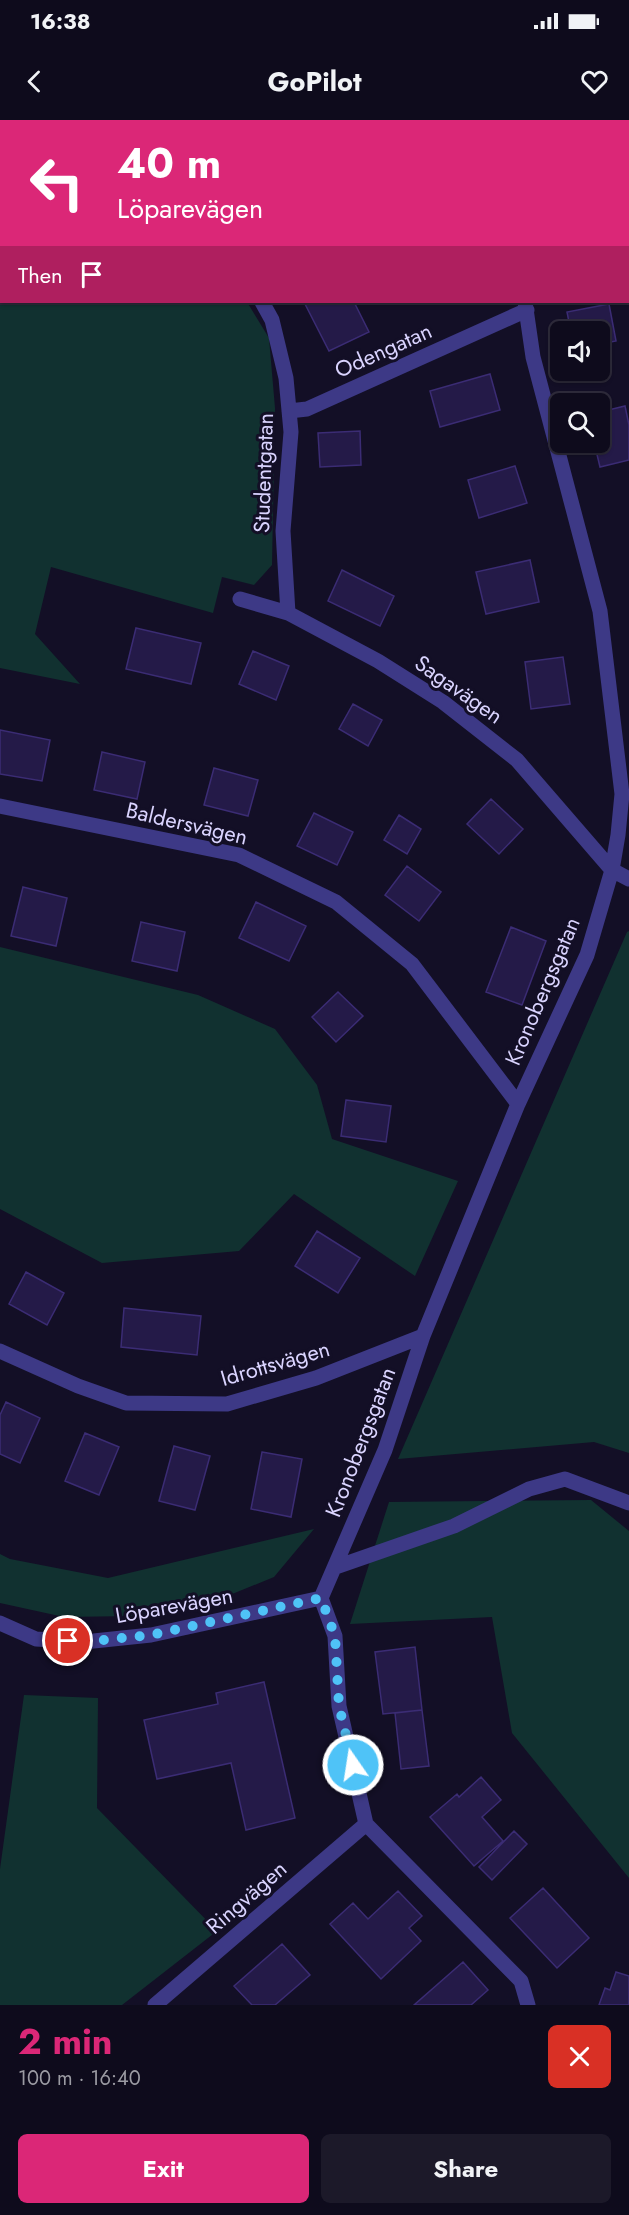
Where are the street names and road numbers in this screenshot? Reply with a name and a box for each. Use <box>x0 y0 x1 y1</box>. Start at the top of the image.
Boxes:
street label: Odengatan <box>329 314 437 386</box>
street label: Studentgatan <box>245 412 281 534</box>
street label: Sagavägen <box>408 647 510 731</box>
street label: Baldersvägen <box>123 793 251 853</box>
street label: Kronobergsgatan <box>496 912 588 1070</box>
street label: Idrottsvägen <box>217 1332 333 1394</box>
street label: Kronobergsgatan <box>317 1362 403 1522</box>
street label: Löparevägen <box>113 1579 235 1631</box>
street label: Ringvägen <box>199 1853 293 1941</box>

